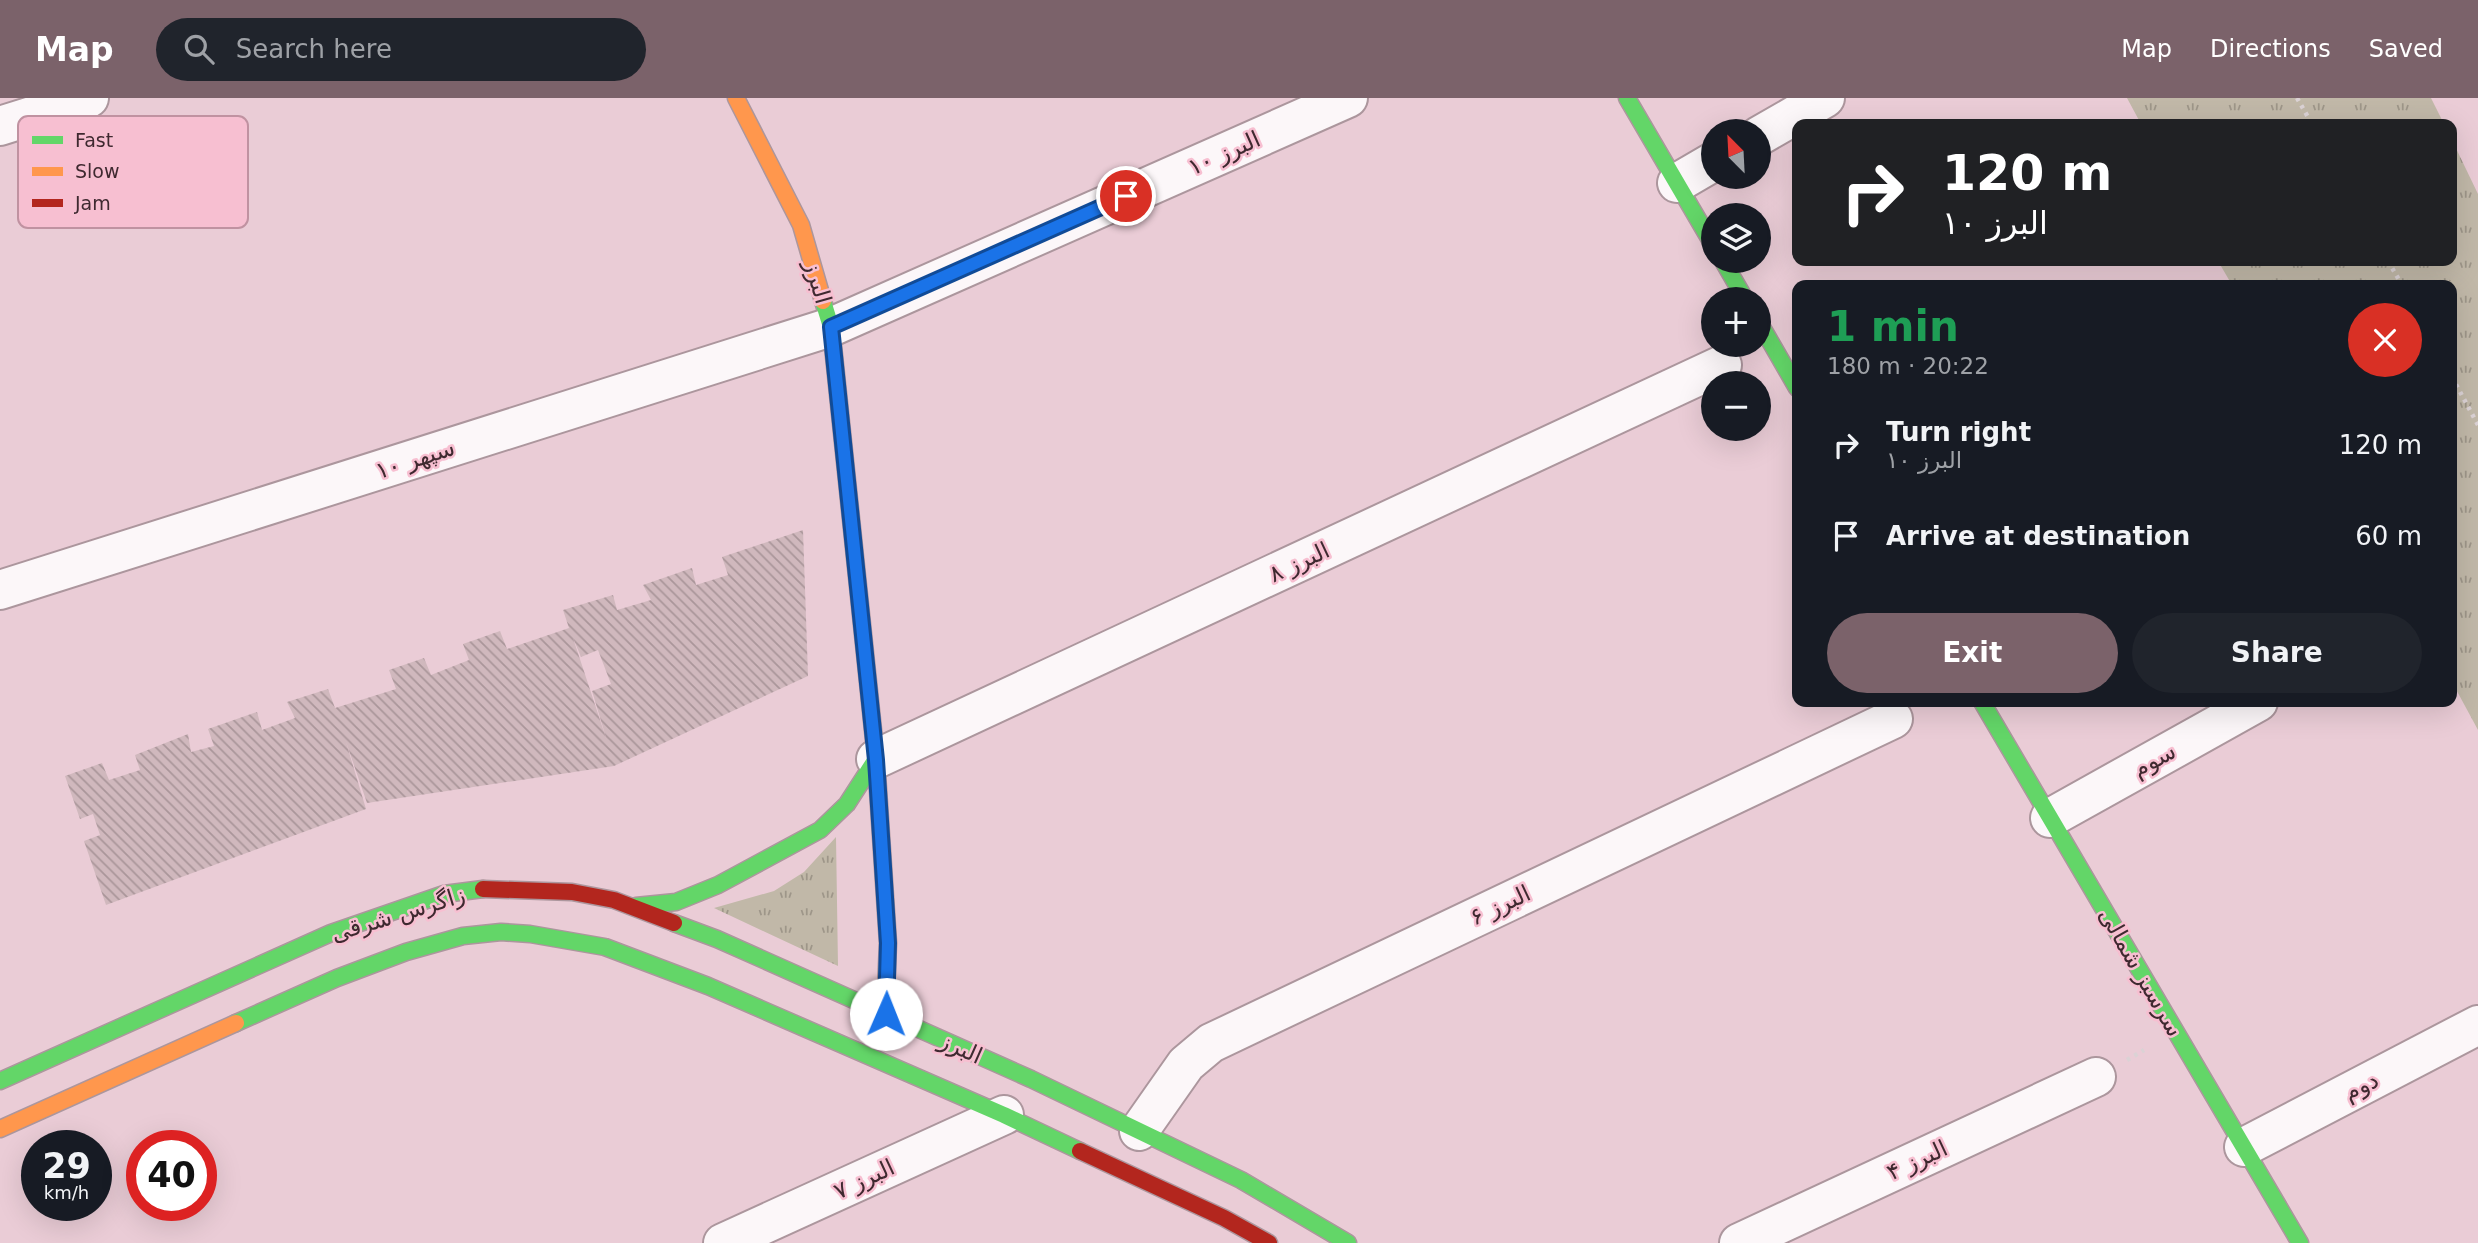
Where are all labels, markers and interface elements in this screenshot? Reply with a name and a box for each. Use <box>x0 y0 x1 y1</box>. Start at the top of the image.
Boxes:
search box <box>156 18 646 81</box>
text: Map <box>35 30 114 69</box>
icon: search <box>180 30 218 68</box>
text: Search here <box>236 34 392 64</box>
text: Map <box>2121 35 2172 63</box>
text: Directions <box>2210 35 2331 63</box>
text: Saved <box>2369 35 2443 63</box>
legend <box>18 116 248 228</box>
north arrow <box>1701 119 1771 189</box>
map controls <box>1701 119 1771 441</box>
street label: البرز ۱۰ <box>1184 126 1264 181</box>
text: Fast <box>75 129 113 151</box>
text: 120 m <box>1942 145 2112 202</box>
icon: right <box>1827 147 1918 238</box>
text: Slow <box>75 160 120 182</box>
pin <box>1096 166 1156 226</box>
icon: arrive <box>1107 177 1145 215</box>
text: Jam <box>74 192 111 214</box>
button: layers <box>1701 203 1771 273</box>
text: البرز ۱۰ <box>1942 204 2048 242</box>
street label: البرز <box>798 256 837 307</box>
button: + <box>1701 287 1771 357</box>
text: 1 min <box>1827 302 1959 351</box>
button: close <box>2348 303 2422 377</box>
text: 180 m · 20:22 <box>1827 353 1989 379</box>
button: − <box>1701 371 1771 441</box>
text: Turn right <box>1886 417 2031 447</box>
icon: right <box>1827 426 1865 464</box>
text: 120 m <box>2339 430 2422 460</box>
street label: سپهر ۱۰ <box>372 434 458 485</box>
text: البرز ۱۰ <box>1886 447 1962 473</box>
icon: arrive <box>1827 517 1865 555</box>
text: Arrive at destination <box>1886 521 2190 551</box>
text: 60 m <box>2355 521 2422 551</box>
street label: البرز ۸ <box>1265 537 1334 588</box>
button: Exit <box>1827 613 2118 693</box>
button: Share <box>2132 613 2422 693</box>
street label: سوم <box>2128 738 2181 783</box>
street label: البرز ۶ <box>1466 880 1535 931</box>
street label: زاگرس شرقی <box>328 881 468 948</box>
street label: سرسبز شمالی <box>2093 903 2188 1041</box>
position arrow <box>849 977 923 1051</box>
street label: البرز <box>934 1027 986 1070</box>
street label: دوم <box>2339 1066 2383 1107</box>
speed limit sign: 40 <box>126 1130 217 1221</box>
street label: البرز ۴ <box>1883 1135 1952 1186</box>
text: 29 <box>42 1146 91 1186</box>
street label: البرز ۷ <box>830 1154 899 1205</box>
text: km/h <box>44 1182 89 1203</box>

